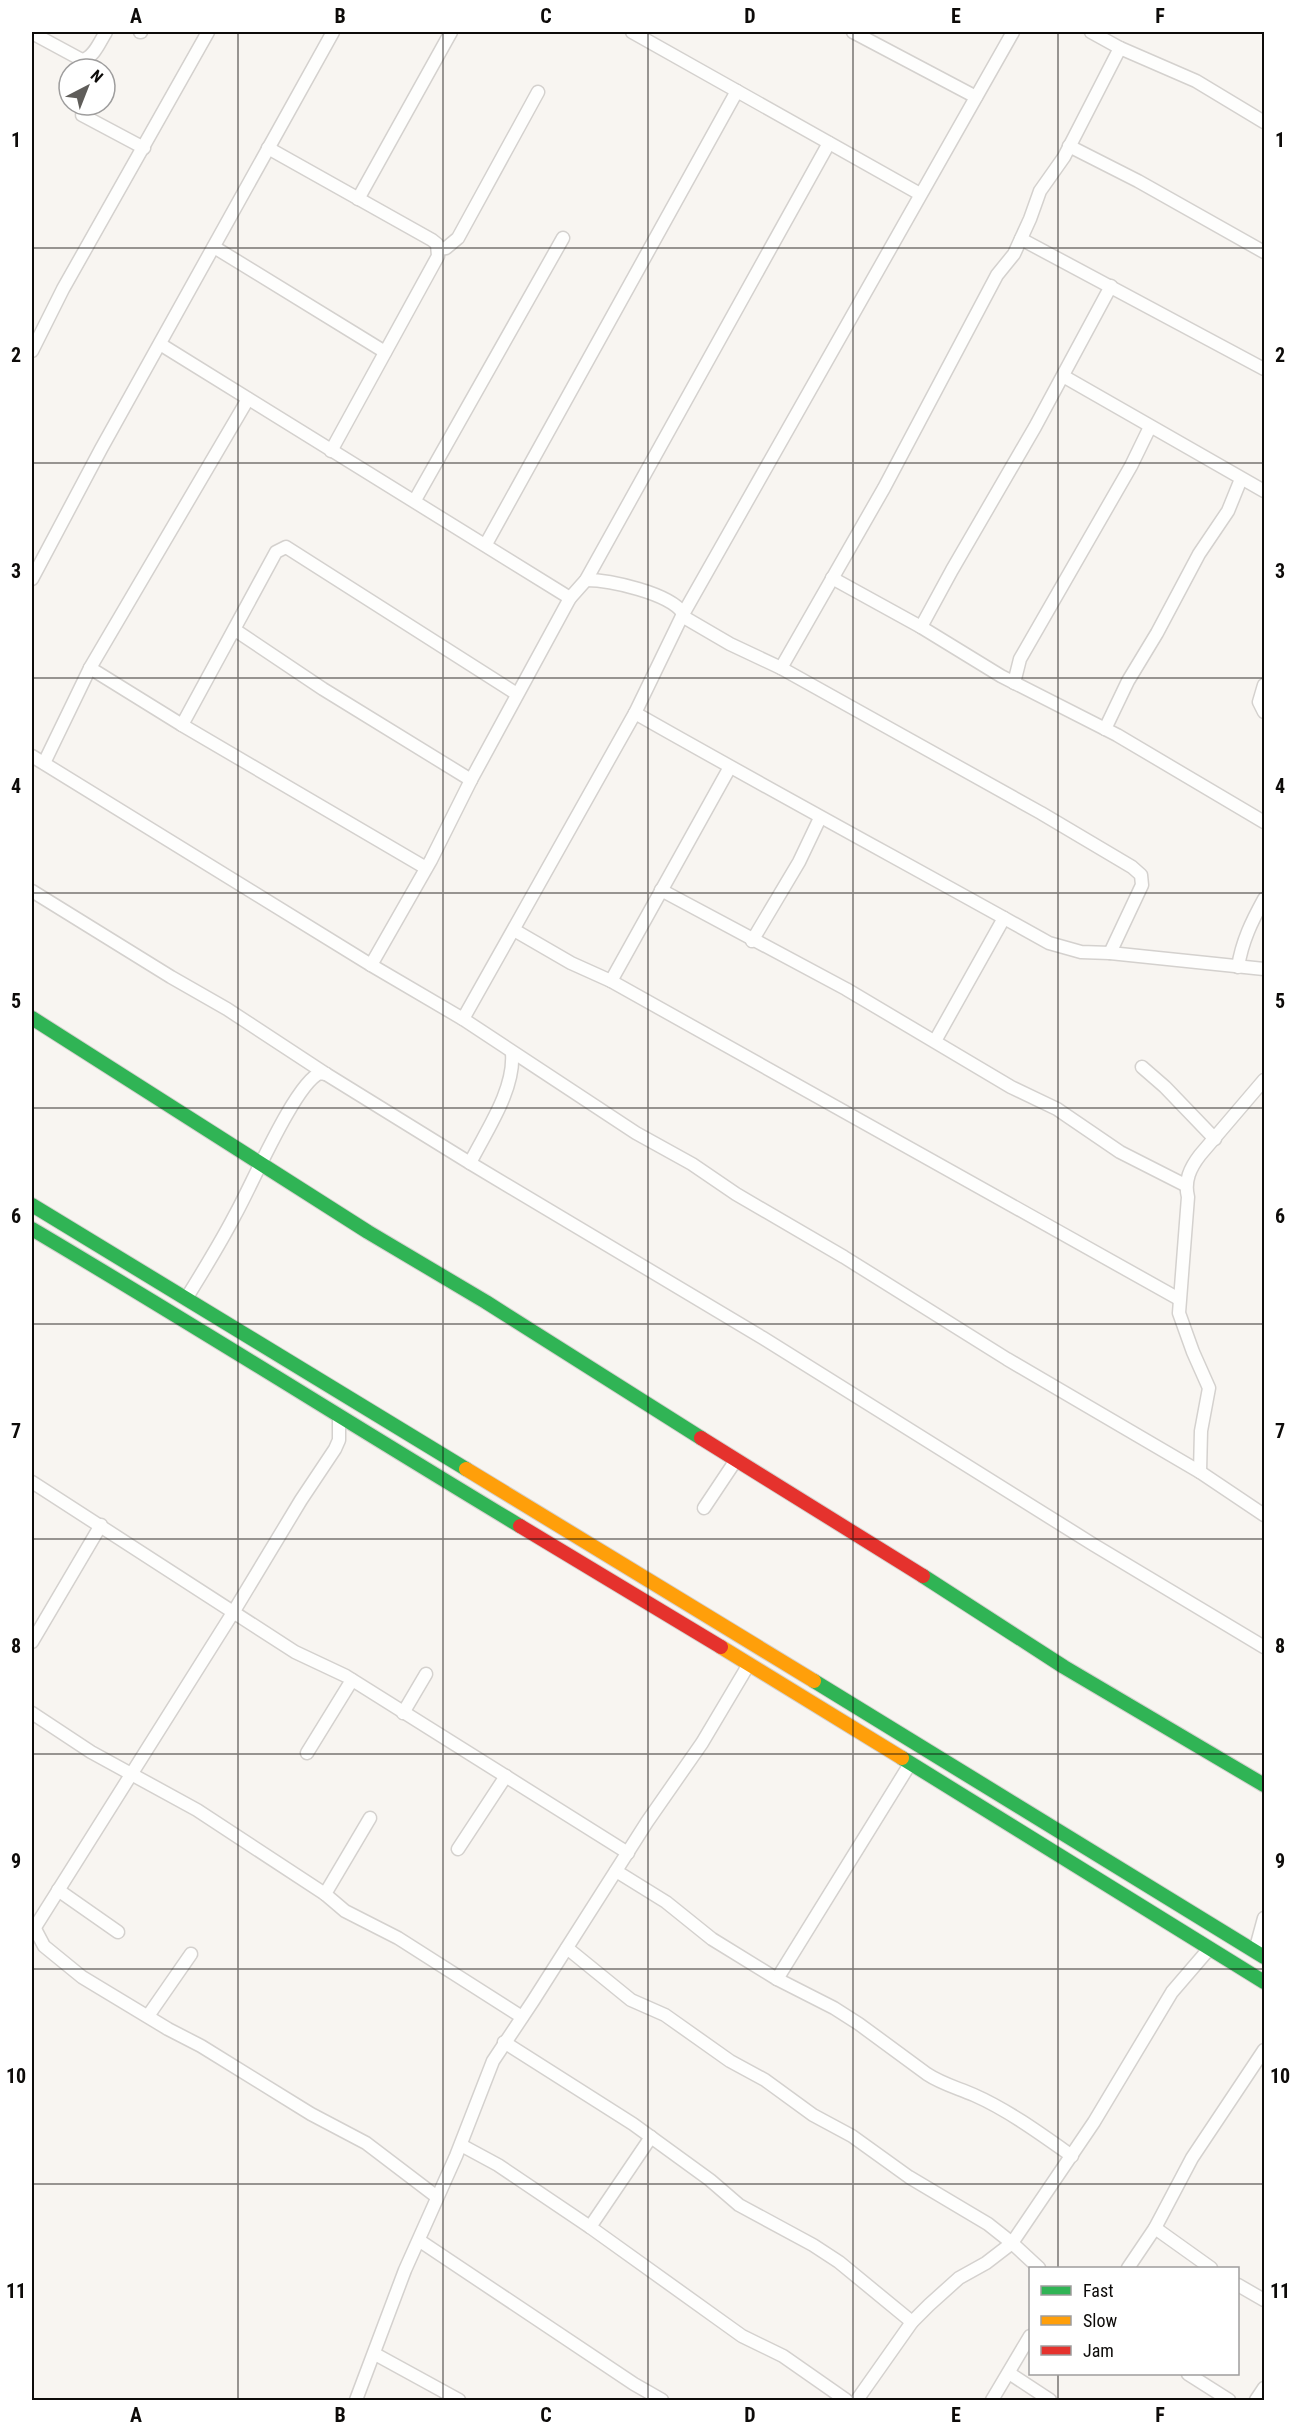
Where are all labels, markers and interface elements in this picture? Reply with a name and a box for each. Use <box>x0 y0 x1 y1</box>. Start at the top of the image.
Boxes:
text: A <box>130 4 142 28</box>
text: B <box>334 4 346 28</box>
text: C <box>540 4 552 28</box>
text: D <box>744 4 756 28</box>
text: E <box>951 4 961 28</box>
text: F <box>1155 4 1165 28</box>
north arrow <box>57 57 117 117</box>
text: N <box>87 66 107 87</box>
text: 1 <box>11 128 21 152</box>
text: 1 <box>1275 128 1285 152</box>
text: 2 <box>11 343 21 367</box>
text: 2 <box>1275 343 1285 367</box>
text: 3 <box>11 559 21 583</box>
text: 3 <box>1275 559 1285 583</box>
text: 4 <box>11 774 21 798</box>
text: 4 <box>1275 774 1285 798</box>
text: 5 <box>11 989 21 1013</box>
text: 5 <box>1275 989 1285 1013</box>
text: 6 <box>11 1204 21 1228</box>
text: 6 <box>1275 1204 1285 1228</box>
text: 7 <box>11 1419 21 1443</box>
text: 7 <box>1275 1419 1285 1443</box>
text: 8 <box>11 1634 21 1658</box>
text: 8 <box>1275 1634 1285 1658</box>
text: 9 <box>11 1849 21 1873</box>
text: 9 <box>1275 1849 1285 1873</box>
text: 10 <box>6 2064 26 2088</box>
text: 10 <box>1270 2064 1290 2088</box>
legend <box>1029 2267 1239 2375</box>
text: 11 <box>6 2279 26 2303</box>
text: 11 <box>1270 2279 1290 2303</box>
text: Fast <box>1083 2280 1114 2301</box>
text: Slow <box>1083 2310 1118 2331</box>
text: Jam <box>1083 2340 1114 2361</box>
text: A <box>130 2403 142 2427</box>
text: B <box>334 2403 346 2427</box>
text: C <box>540 2403 552 2427</box>
text: D <box>744 2403 756 2427</box>
text: E <box>951 2403 961 2427</box>
text: F <box>1155 2403 1165 2427</box>

